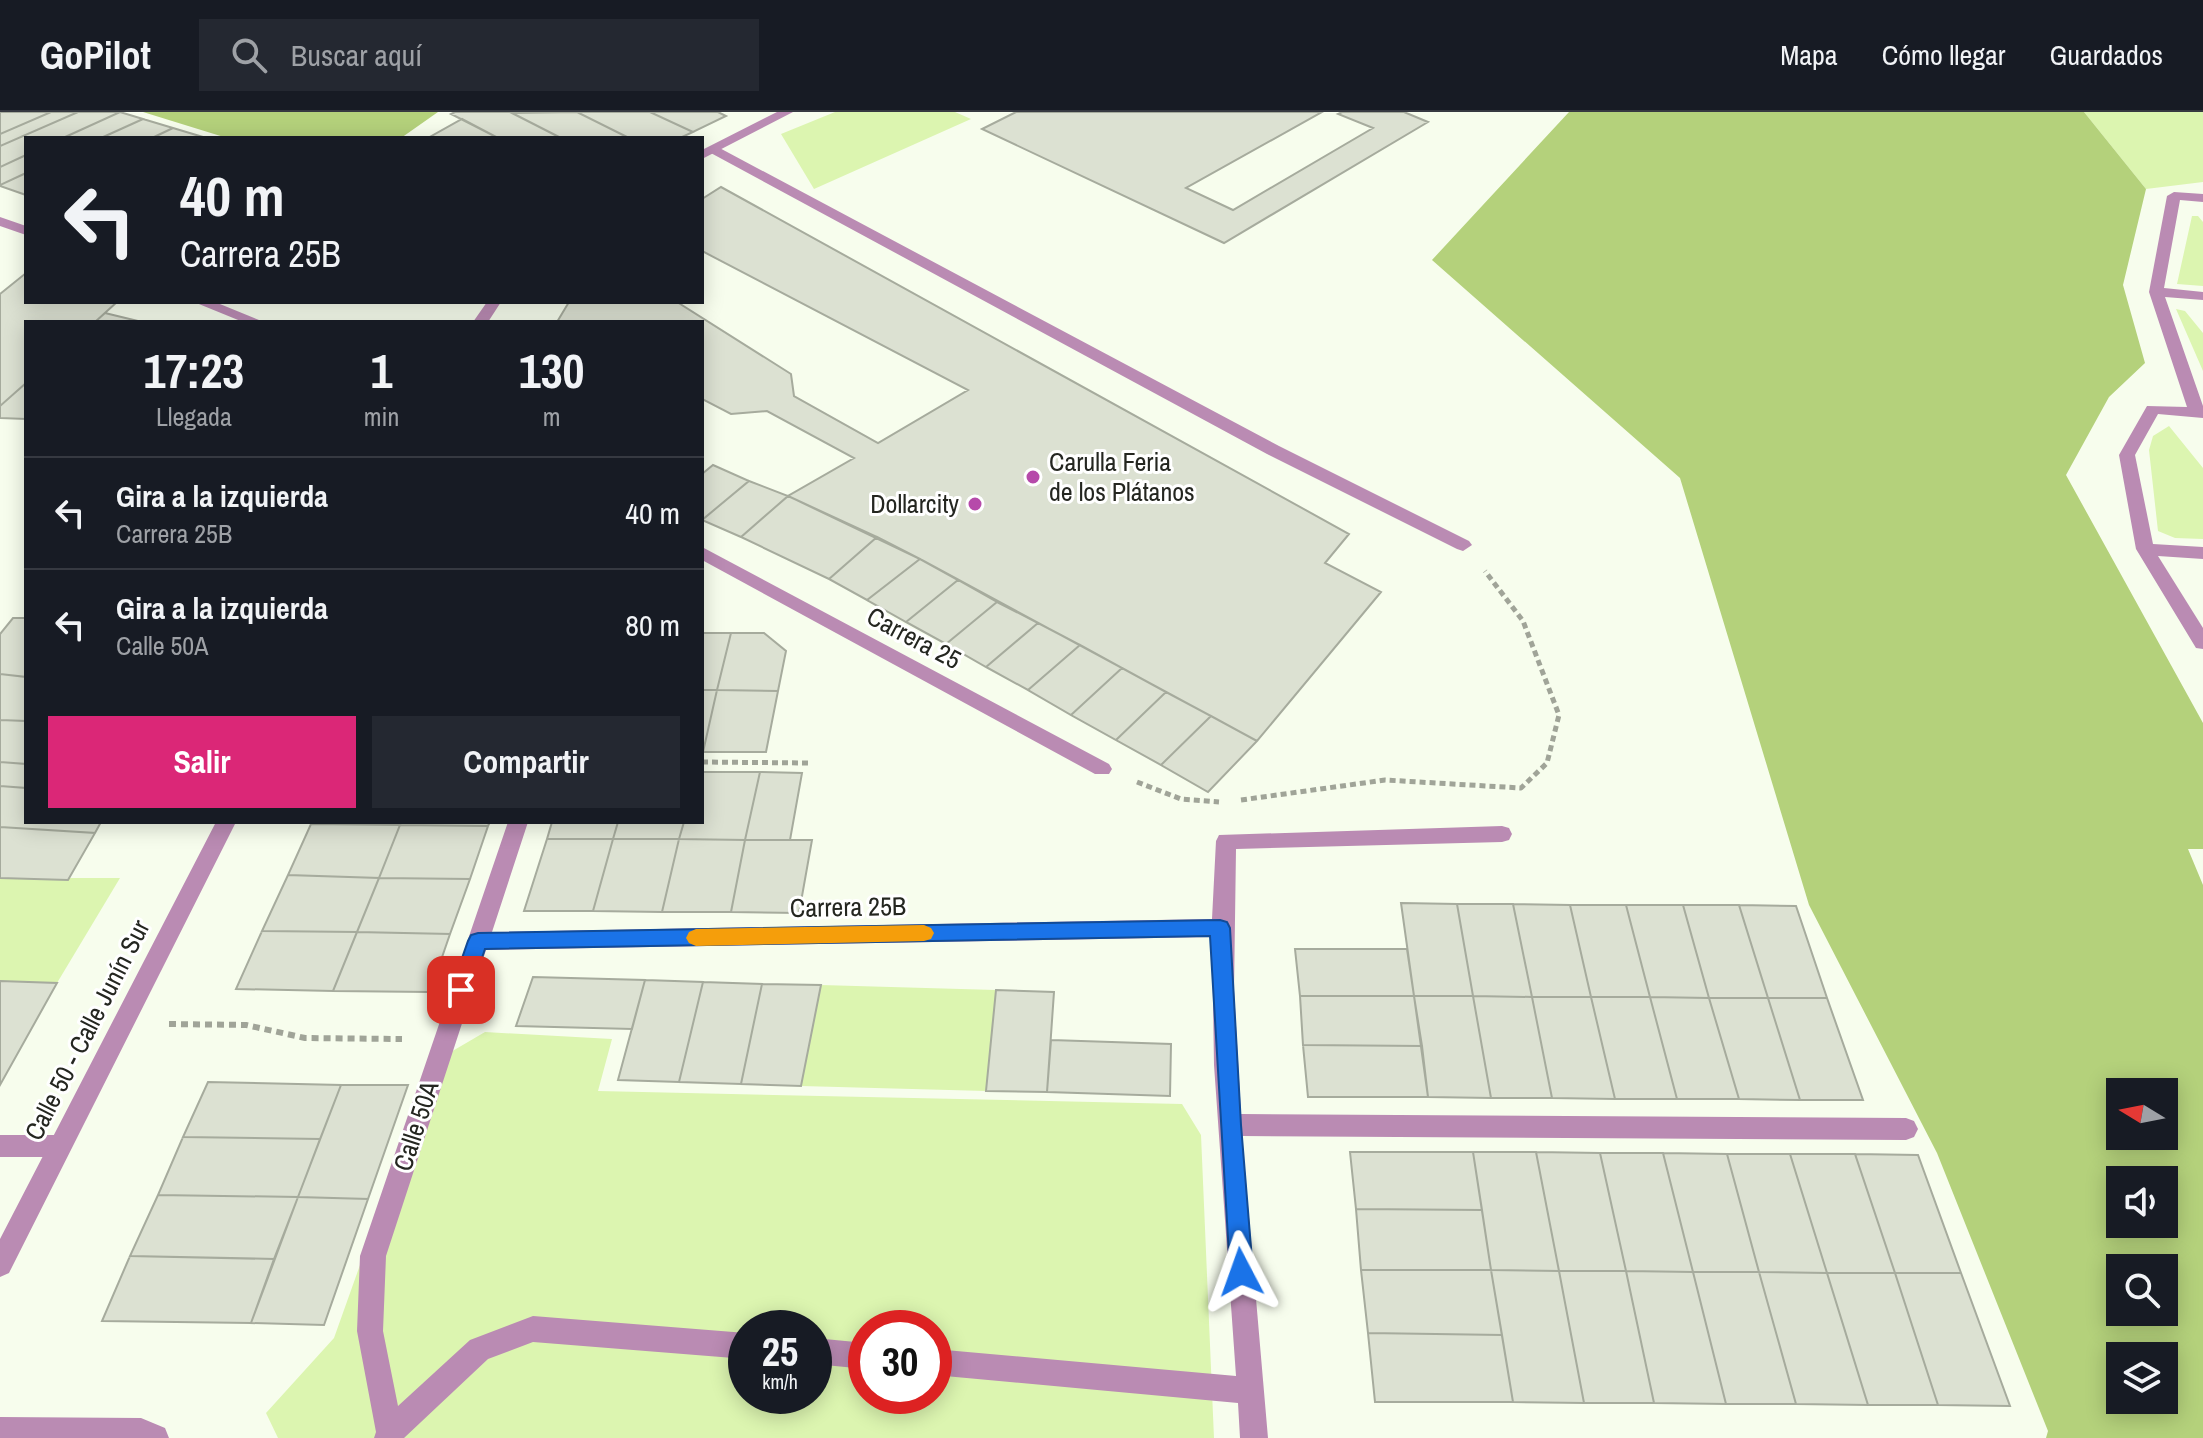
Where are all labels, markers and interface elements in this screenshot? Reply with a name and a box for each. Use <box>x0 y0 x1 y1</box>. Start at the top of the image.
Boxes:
search box <box>199 19 759 91</box>
text: GoPilot <box>40 30 151 81</box>
icon: search <box>227 33 271 77</box>
text: Buscar aquí <box>291 35 422 75</box>
text: Mapa <box>1780 36 1838 74</box>
text: Cómo llegar <box>1882 36 2005 74</box>
text: Guardados <box>2049 36 2163 74</box>
text: 40 m <box>180 158 285 233</box>
icon: left <box>48 168 152 272</box>
text: Carrera 25B <box>180 230 341 278</box>
text: 17:23 <box>144 338 244 403</box>
text: 1 <box>371 338 392 403</box>
text: 130 <box>519 338 584 403</box>
text: Llegada <box>156 399 232 434</box>
text: min <box>364 399 399 434</box>
text: m <box>543 399 561 434</box>
place label: Carulla Feria de los Plátanos <box>1049 444 1195 509</box>
marker: Carulla Feria de los Plátanos <box>1024 468 1042 486</box>
text: Gira a la izquierda <box>116 476 328 516</box>
place label: Dollarcity <box>870 486 959 521</box>
icon: left <box>48 491 92 535</box>
text: 40 m <box>625 493 680 533</box>
marker: Dollarcity <box>966 495 984 513</box>
text: Carrera 25B <box>116 516 232 551</box>
text: Gira a la izquierda <box>116 588 328 628</box>
street label: Carrera 25 <box>861 598 967 677</box>
icon: left <box>48 603 92 647</box>
text: 80 m <box>625 605 680 645</box>
text: Calle 50A <box>116 628 208 663</box>
button: Salir <box>48 716 356 808</box>
button: Compartir <box>372 716 680 808</box>
street label: Carrera 25B <box>790 888 906 925</box>
street label: Calle 50 - Calle Junín Sur <box>16 914 157 1146</box>
pin <box>427 956 495 1024</box>
icon: arrive <box>439 968 483 1012</box>
street label: Calle 50A <box>385 1076 447 1175</box>
north arrow <box>2106 1078 2178 1150</box>
map controls <box>2106 1078 2178 1414</box>
button: sound <box>2106 1166 2178 1238</box>
position arrow <box>1199 1230 1283 1314</box>
button: search <box>2106 1254 2178 1326</box>
speed limit sign: 30 <box>848 1310 952 1414</box>
text: 25 <box>762 1325 798 1378</box>
button: layers <box>2106 1342 2178 1414</box>
text: km/h <box>762 1368 798 1395</box>

